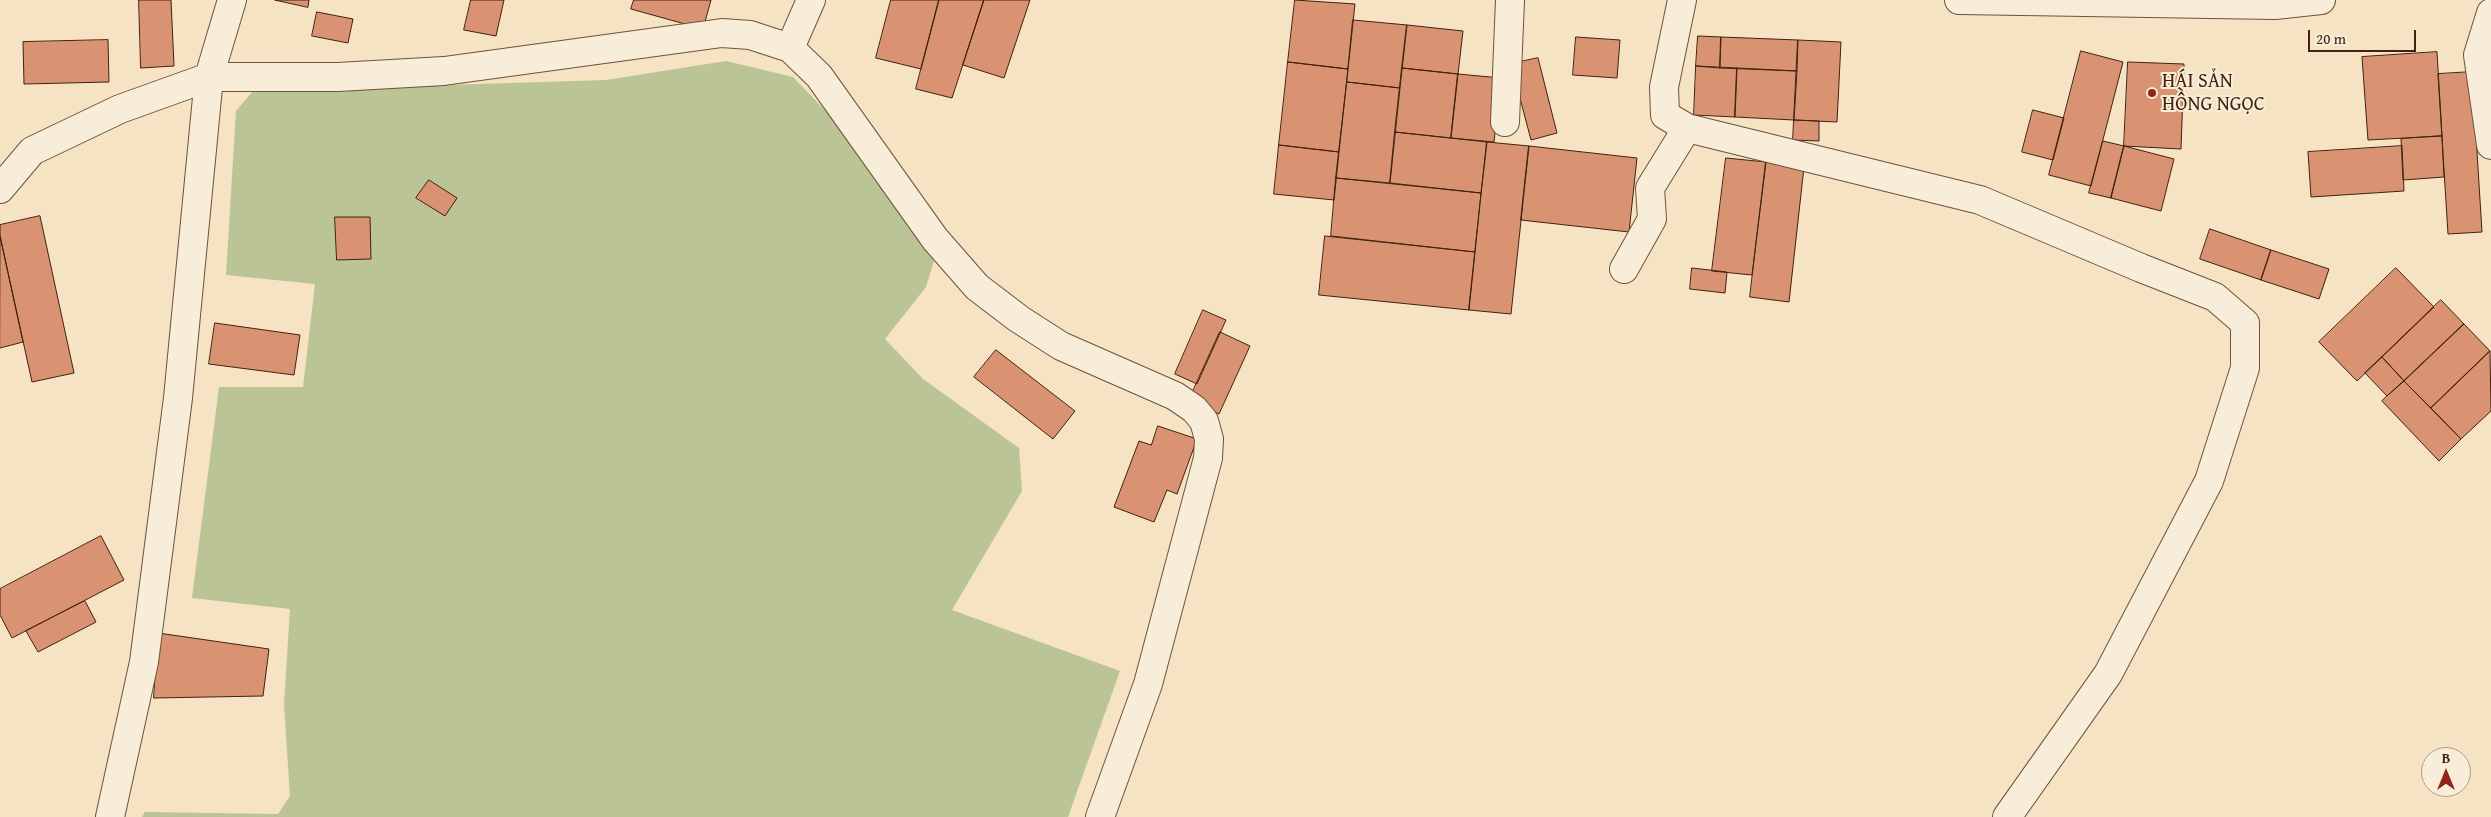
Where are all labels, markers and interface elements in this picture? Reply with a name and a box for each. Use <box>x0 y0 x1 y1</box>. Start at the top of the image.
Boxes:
scale bar <box>2311 20 2418 52</box>
text: 20 m <box>2316 28 2346 49</box>
place label: HÁI SẢN HỒNG NGỌC <box>2162 70 2265 117</box>
marker: HÁI SẢN HỒNG NGỌC <box>2146 87 2158 99</box>
north arrow <box>2421 747 2471 797</box>
text: B <box>2442 748 2450 768</box>

